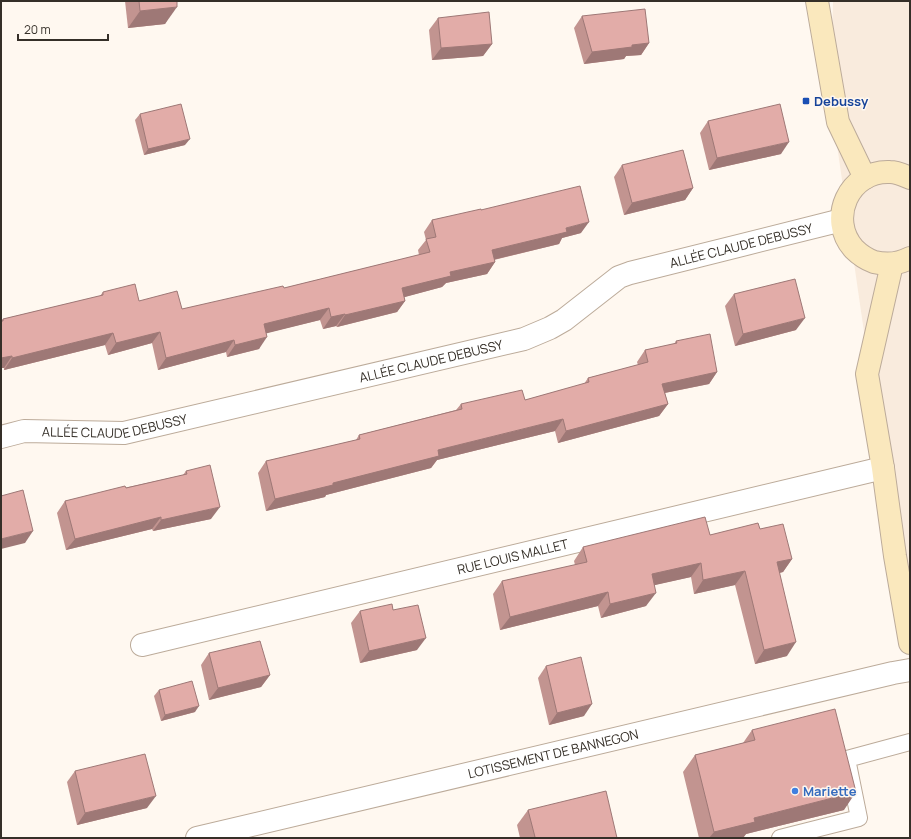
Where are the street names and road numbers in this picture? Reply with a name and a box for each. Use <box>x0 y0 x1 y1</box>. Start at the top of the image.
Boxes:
street label: ALLÉE CLAUDE DEBUSSY <box>668 219 815 272</box>
street label: ALLÉE CLAUDE DEBUSSY <box>357 335 505 386</box>
street label: ALLÉE CLAUDE DEBUSSY <box>42 409 190 442</box>
street label: RUE LOUIS MALLET <box>455 534 570 578</box>
street label: LOTISSEMENT DE BANNEGON <box>466 725 640 782</box>

